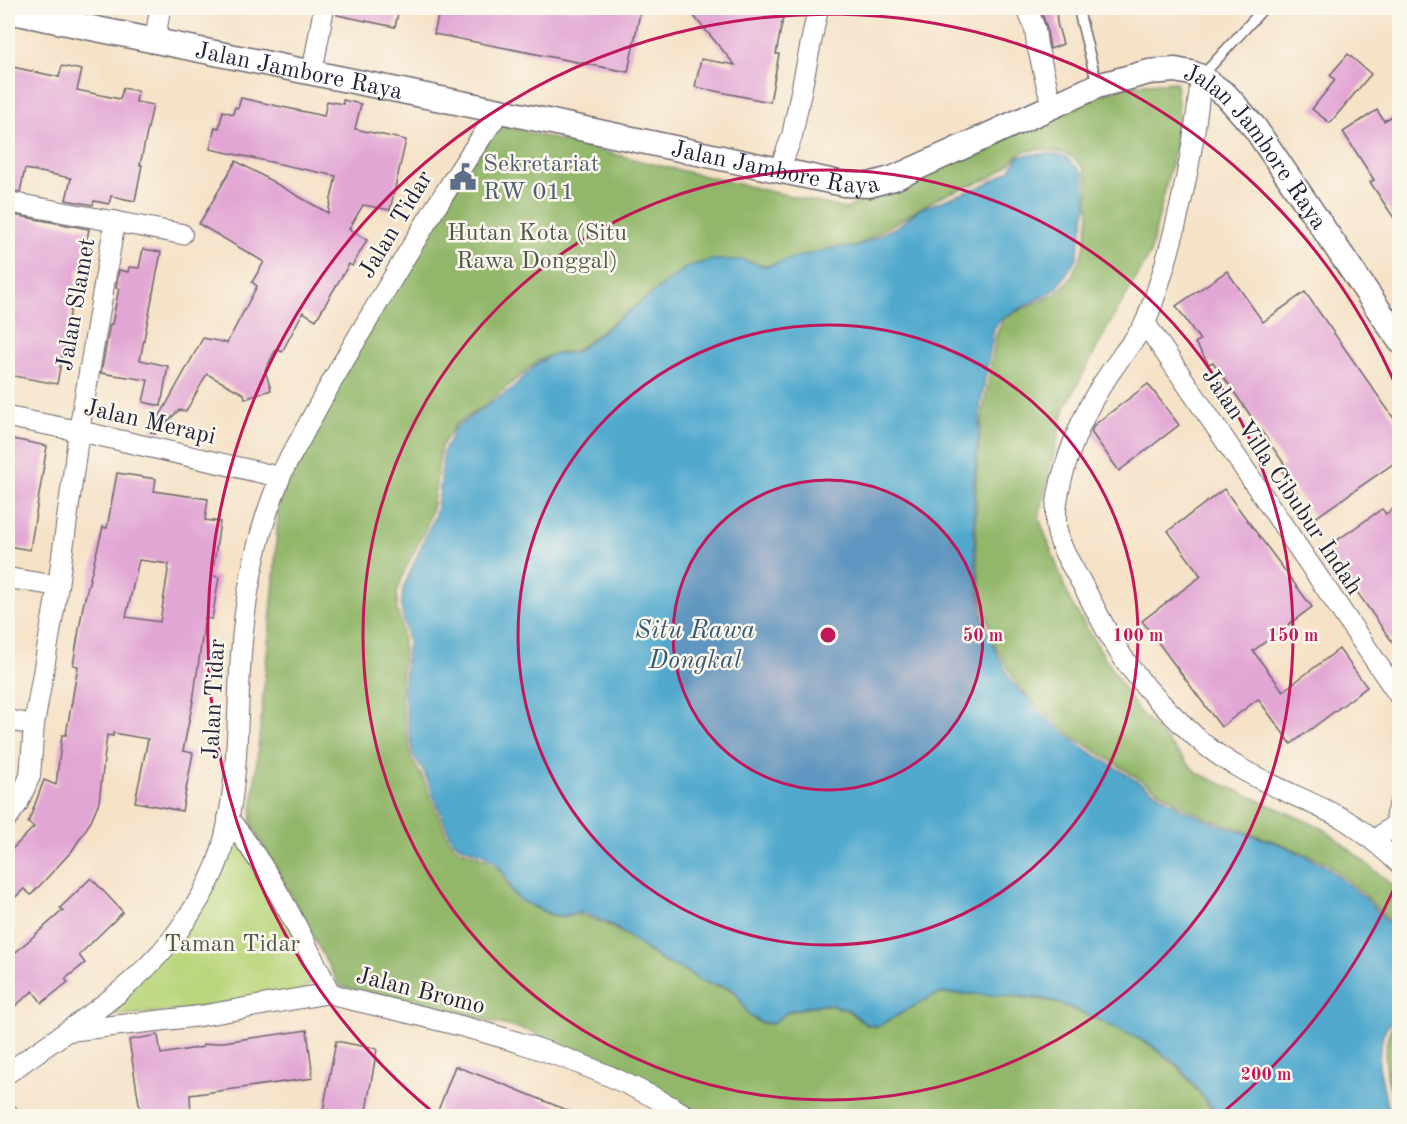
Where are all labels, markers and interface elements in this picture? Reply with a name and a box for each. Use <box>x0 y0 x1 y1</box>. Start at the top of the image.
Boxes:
street label: Jalan Jambore Raya <box>193 39 405 105</box>
street label: Jalan Jambore Raya <box>1180 61 1330 235</box>
street label: Jalan Jambore Raya <box>669 138 882 199</box>
place label: Sekretariat RW 011 <box>483 153 599 205</box>
public building icon: Sekretariat RW 011 <box>448 162 478 192</box>
street label: Jalan Tidar <box>355 167 438 283</box>
park label: Hutan Kota (Situ Rawa Donggal) <box>447 222 627 274</box>
street label: Jalan Slamet <box>53 236 100 373</box>
street label: Jalan Villa Cibubur Indah <box>1197 365 1366 600</box>
street label: Jalan Merapi <box>81 396 218 450</box>
water label: Situ Rawa Dongkal <box>635 618 755 674</box>
centre of rings <box>818 625 838 645</box>
text: 50 m <box>963 627 1003 645</box>
text: 100 m <box>1113 627 1163 645</box>
text: 150 m <box>1268 627 1318 645</box>
street label: Jalan Tidar <box>200 638 230 760</box>
park label: Taman Tidar <box>164 933 300 957</box>
street label: Jalan Bromo <box>354 964 488 1020</box>
text: 200 m <box>1241 1066 1291 1084</box>

